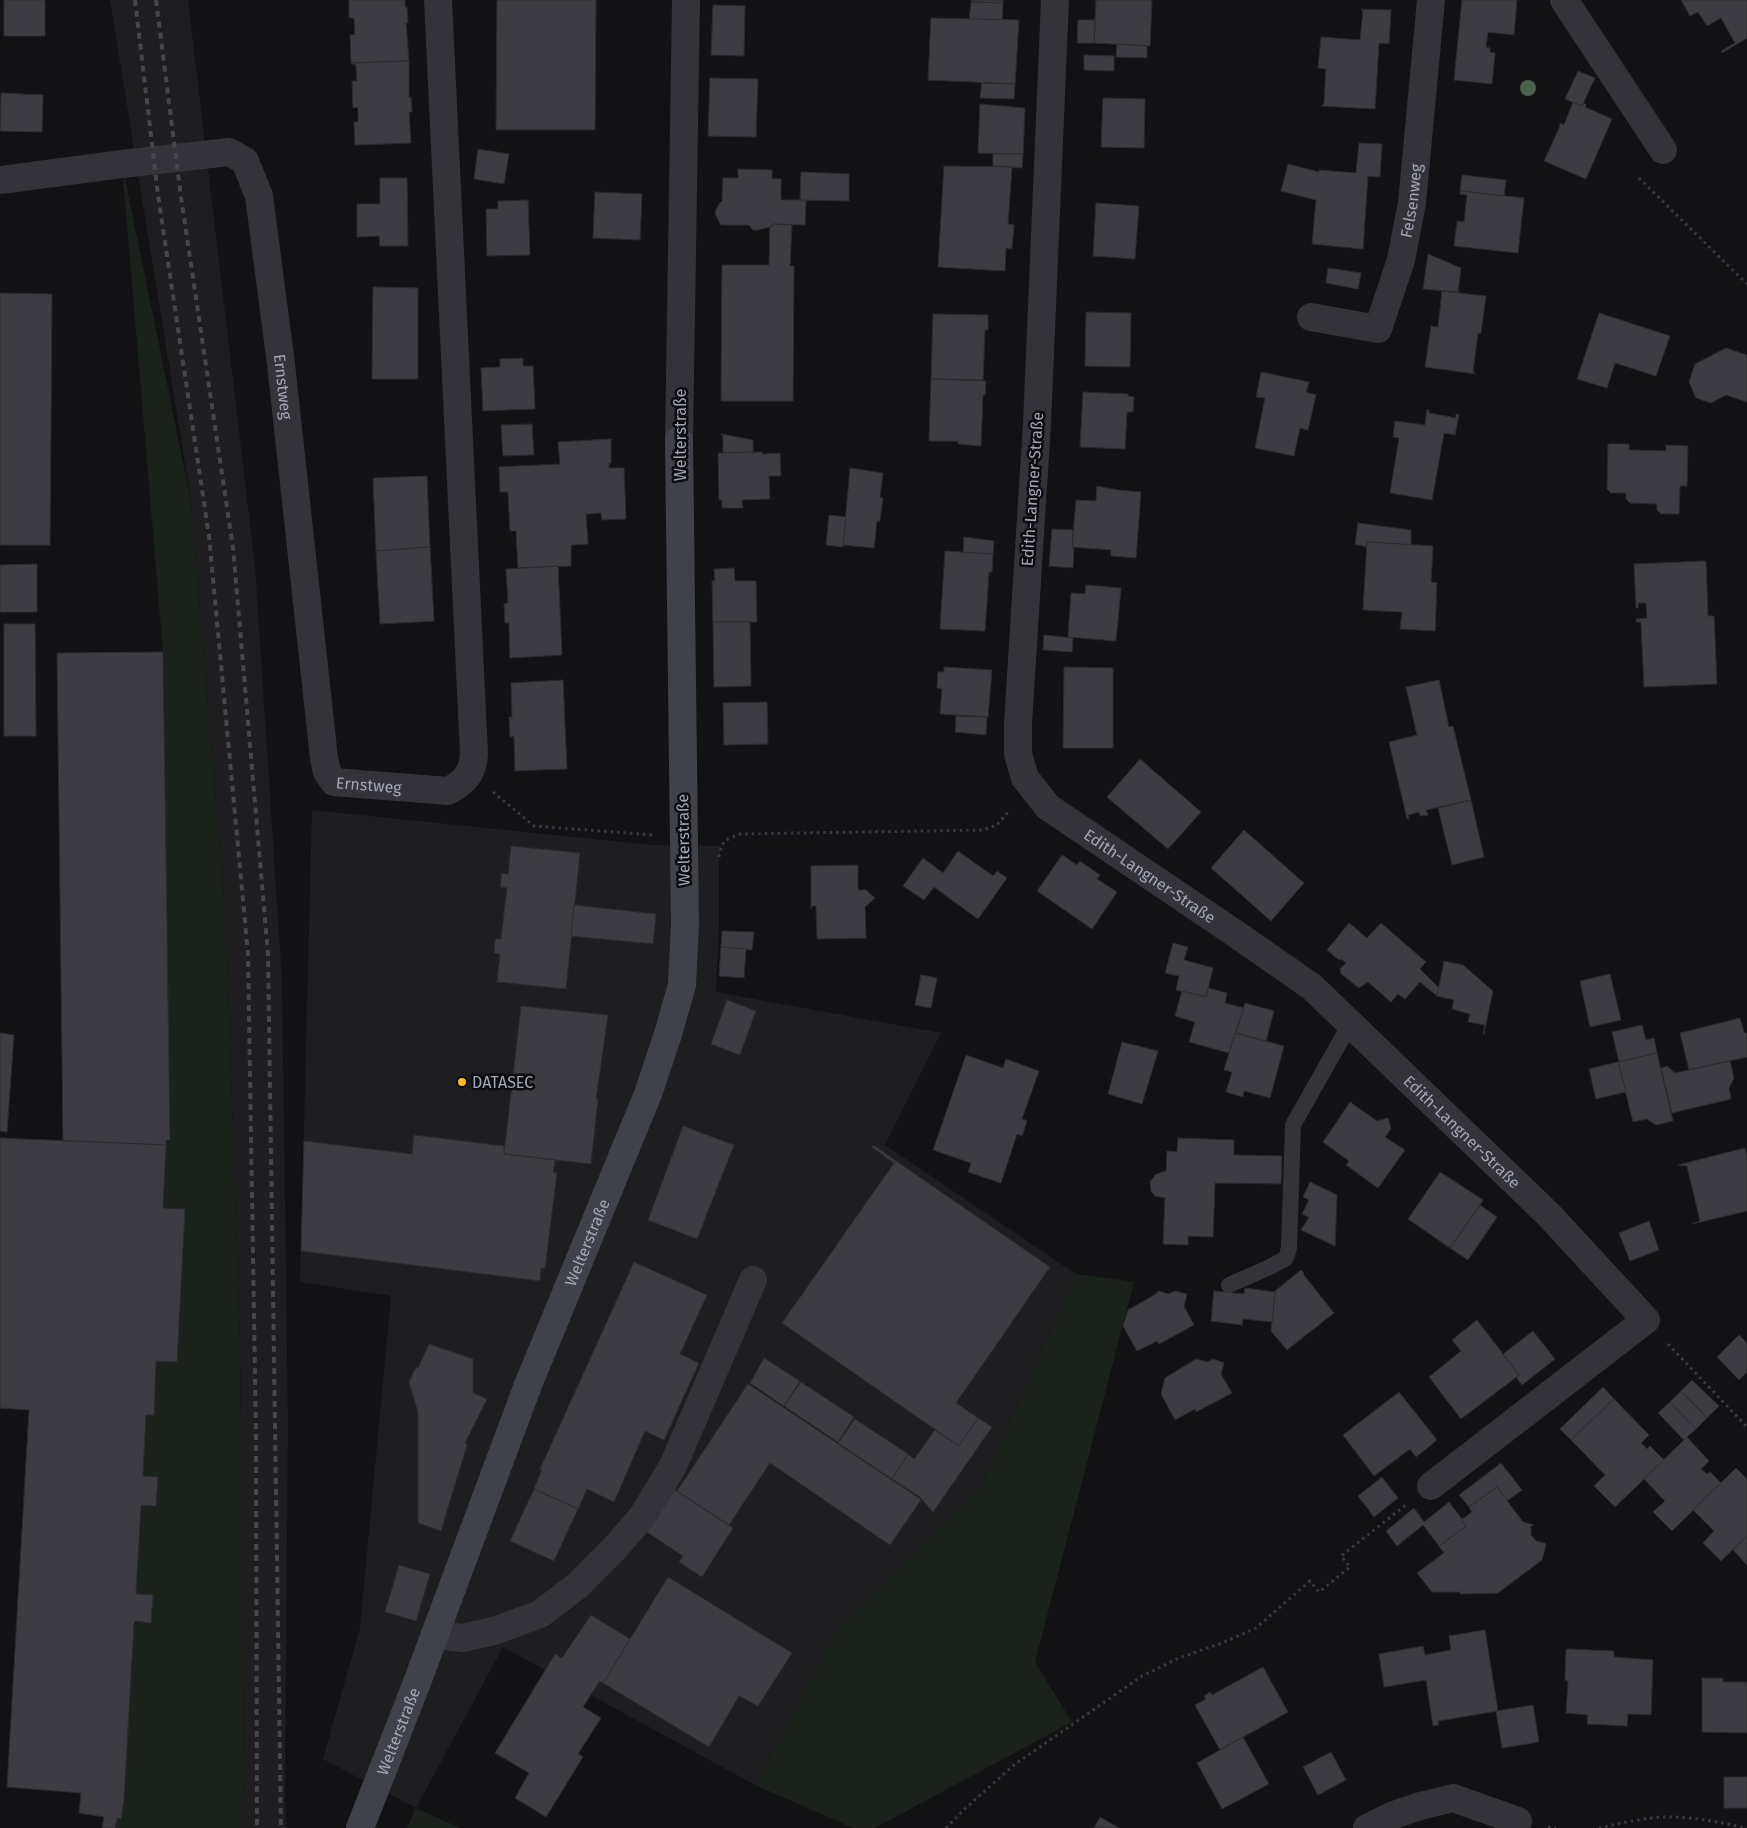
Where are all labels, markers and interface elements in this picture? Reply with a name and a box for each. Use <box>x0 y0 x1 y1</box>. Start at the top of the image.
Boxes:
street label: Felsenweg <box>1396 162 1426 240</box>
street label: Ernstweg <box>270 353 296 421</box>
street label: Welterstraße <box>671 389 690 481</box>
street label: Edith-Langner-Straße <box>1018 411 1047 567</box>
street label: Ernstweg <box>335 773 403 797</box>
street label: Welterstraße <box>673 794 694 886</box>
street label: Edith-Langner-Straße <box>1080 825 1219 928</box>
street label: Edith-Langner-Straße <box>1399 1071 1524 1192</box>
place label: DATASEC <box>472 1073 533 1092</box>
marker: DATASEC <box>456 1076 468 1088</box>
street label: Welterstraße <box>561 1196 614 1289</box>
street label: Welterstraße <box>373 1685 424 1778</box>

